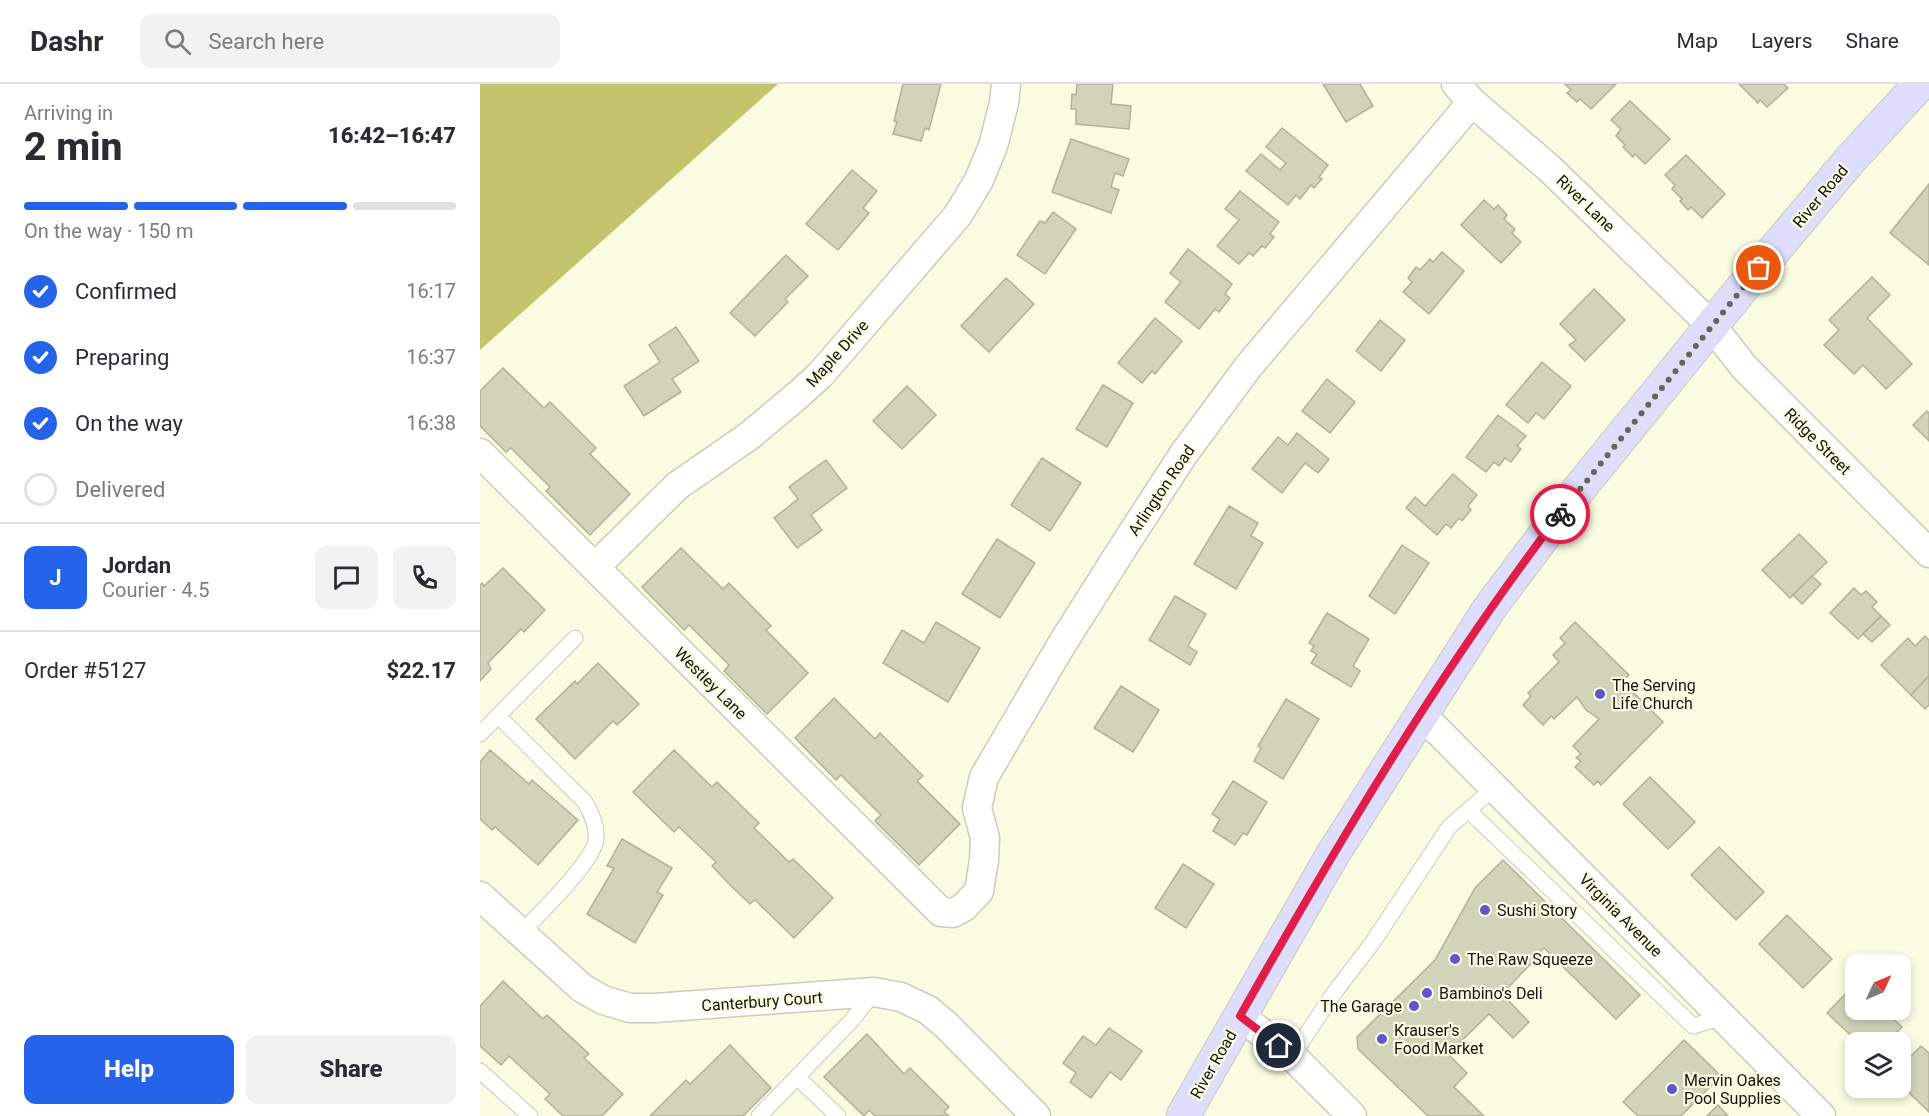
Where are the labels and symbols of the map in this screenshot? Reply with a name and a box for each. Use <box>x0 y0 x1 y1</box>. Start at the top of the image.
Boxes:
street label: River Road <box>1789 161 1852 232</box>
street label: River Lane <box>1552 171 1619 236</box>
pin <box>1733 242 1784 293</box>
street label: Maple Drive <box>802 316 873 391</box>
street label: Ridge Street <box>1780 404 1855 479</box>
street label: Arlington Road <box>1124 441 1199 539</box>
courier <box>1530 484 1590 544</box>
street label: Westley Lane <box>671 643 751 723</box>
place label: The Serving Life Church <box>1612 676 1696 713</box>
marker: The Serving Life Church <box>1593 687 1607 701</box>
street label: Virginia Avenue <box>1575 870 1666 961</box>
place label: Sushi Story <box>1497 901 1578 920</box>
marker: Sushi Story <box>1478 903 1492 917</box>
place label: The Raw Squeeze <box>1467 950 1593 969</box>
marker: The Raw Squeeze <box>1448 952 1462 966</box>
north arrow <box>1845 954 1911 1020</box>
place label: Bambino's Deli <box>1439 984 1543 1003</box>
marker: Bambino's Deli <box>1420 986 1434 1000</box>
street label: Canterbury Court <box>701 988 823 1015</box>
place label: The Garage <box>1320 997 1402 1016</box>
marker: The Garage <box>1407 999 1421 1013</box>
pin <box>1253 1020 1304 1071</box>
place label: Krauser's Food Market <box>1394 1021 1484 1058</box>
street label: River Road <box>1186 1027 1241 1102</box>
marker: Krauser's Food Market <box>1375 1032 1389 1046</box>
place label: Mervin Oakes Pool Supplies <box>1684 1071 1781 1108</box>
marker: Mervin Oakes Pool Supplies <box>1665 1082 1679 1096</box>

